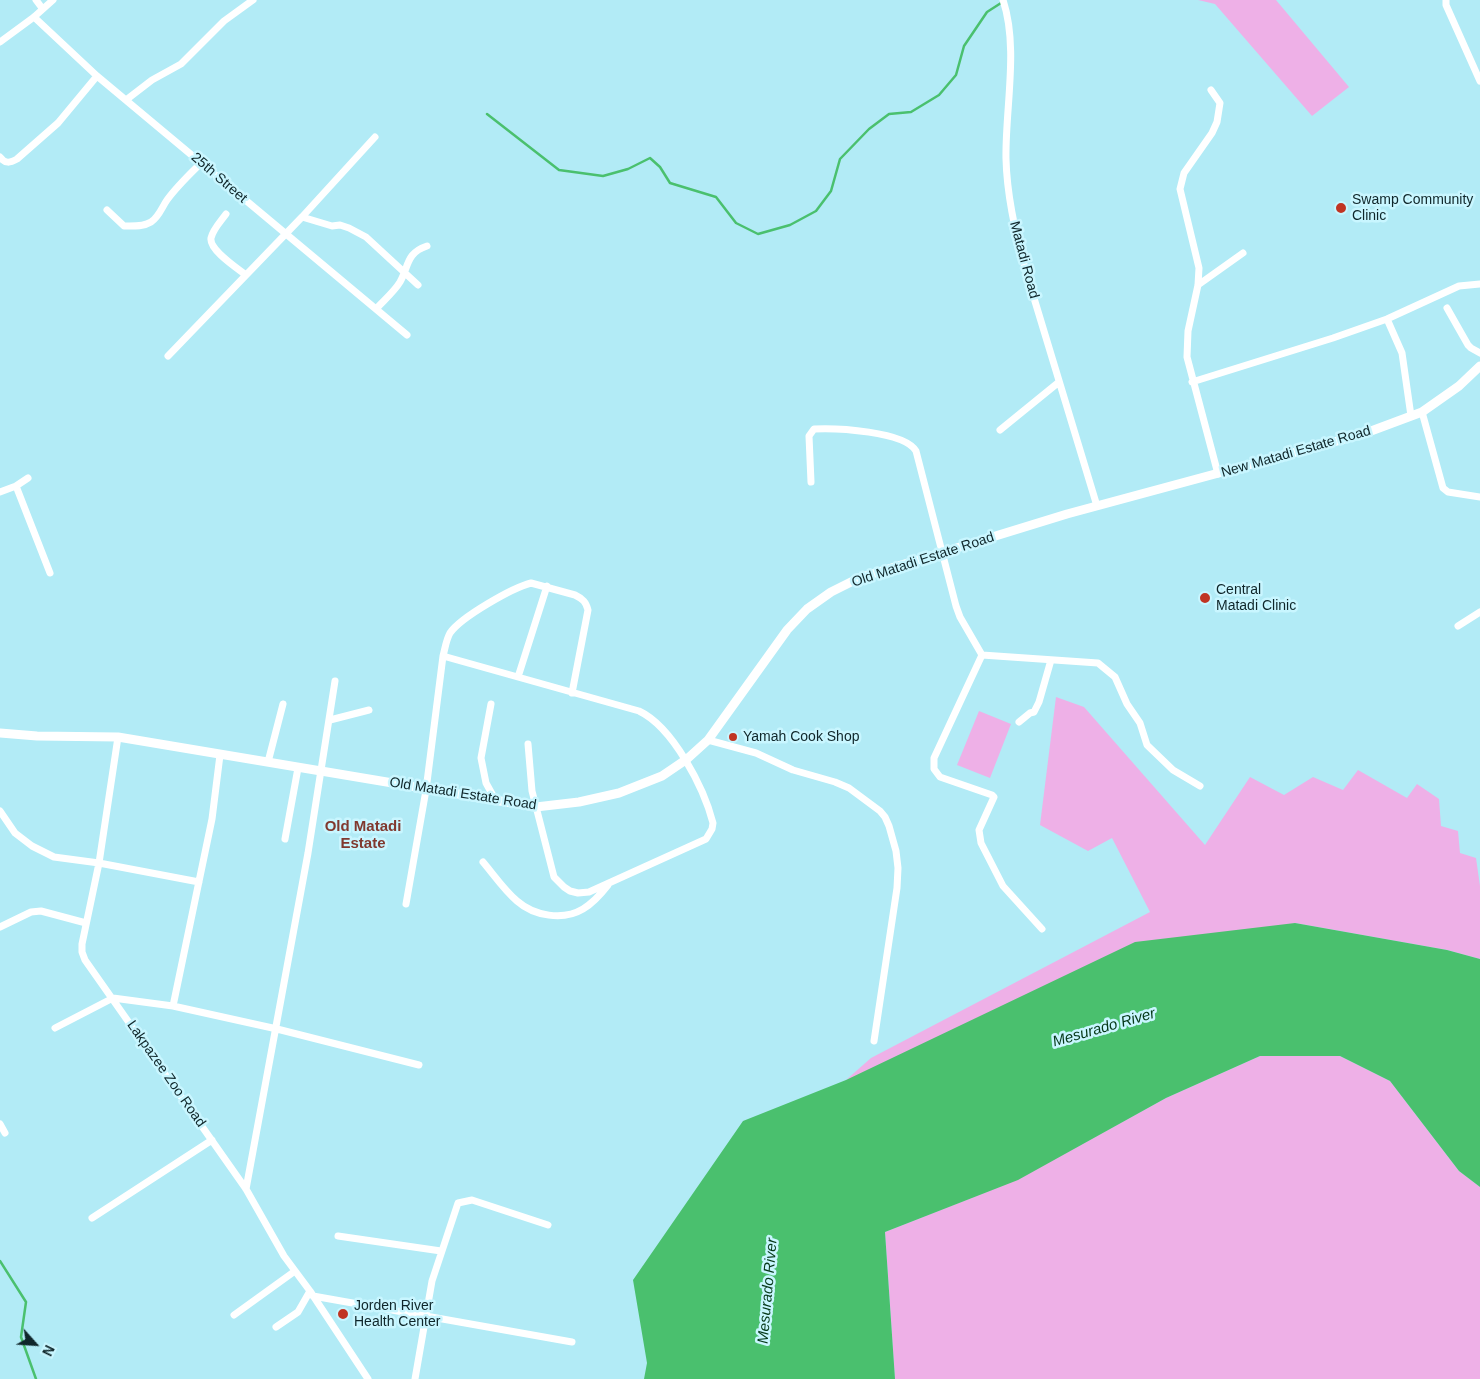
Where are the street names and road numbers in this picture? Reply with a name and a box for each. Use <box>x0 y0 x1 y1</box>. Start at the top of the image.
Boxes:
street label: 25th Street <box>188 149 250 207</box>
street label: Matadi Road <box>1006 219 1042 301</box>
street label: New Matadi Estate Road <box>1219 423 1373 481</box>
street label: Old Matadi Estate Road <box>850 529 996 591</box>
street label: Old Matadi Estate Road <box>388 774 538 814</box>
street label: Lakpazee Zoo Road <box>123 1018 209 1130</box>

